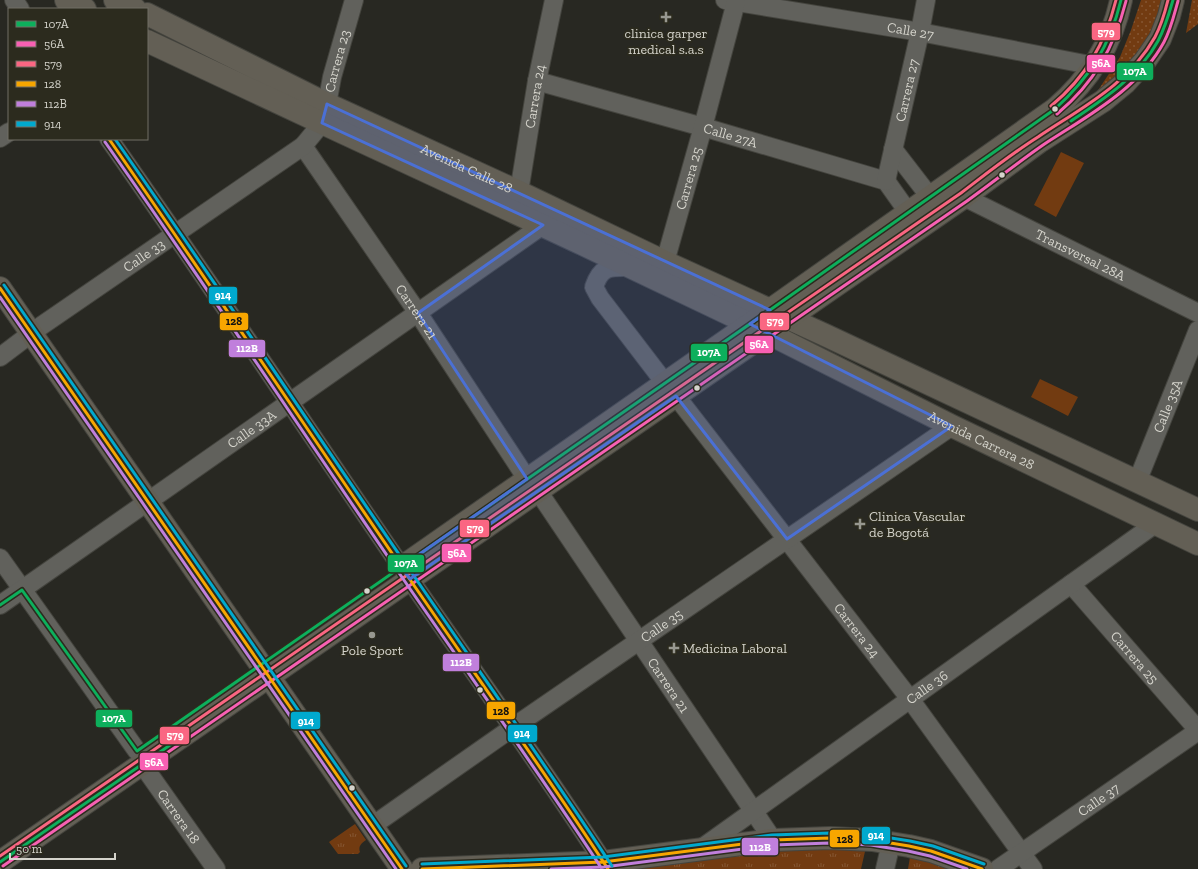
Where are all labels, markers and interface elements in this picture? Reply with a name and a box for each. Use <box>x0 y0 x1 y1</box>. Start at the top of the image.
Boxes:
legend <box>8 8 148 140</box>
marker: clinica garper medical s.a.s <box>660 11 672 23</box>
text: 107A <box>44 17 69 31</box>
street label: Calle 27 <box>886 19 935 44</box>
line badge: 579 <box>1091 22 1121 41</box>
place label: clinica garper medical s.a.s <box>625 25 708 58</box>
text: 579 <box>1097 26 1115 39</box>
street label: Carrera 23 <box>321 28 354 94</box>
text: 56A <box>44 37 65 51</box>
line badge: 56A <box>1086 54 1116 73</box>
text: 579 <box>44 57 62 71</box>
street label: Carrera 27 <box>892 57 923 123</box>
text: 56A <box>1091 57 1111 70</box>
street label: Carrera 24 <box>521 62 549 130</box>
line badge: 107A <box>1116 62 1154 81</box>
text: 107A <box>1123 65 1147 78</box>
text: 128 <box>44 77 61 91</box>
text: 112B <box>44 97 67 111</box>
unlabelled marker <box>1050 104 1060 114</box>
text: 914 <box>44 117 62 131</box>
street label: Calle 27A <box>701 120 760 152</box>
street label: Avenida Calle 28 <box>418 140 515 197</box>
street label: Carrera 25 <box>672 145 706 212</box>
unlabelled marker <box>997 170 1007 180</box>
street label: Transversal 28A <box>1032 226 1129 285</box>
street label: Calle 33 <box>120 236 168 276</box>
street label: Carrera 21 <box>392 281 441 343</box>
line badge: 914 <box>208 286 238 305</box>
text: 914 <box>215 289 232 302</box>
line badge: 128 <box>219 312 249 331</box>
line badge: 579 <box>759 312 790 331</box>
text: 128 <box>226 315 242 328</box>
text: 579 <box>766 315 784 328</box>
line badge: 56A <box>744 335 774 354</box>
text: 56A <box>749 338 769 351</box>
line badge: 112B <box>228 339 266 358</box>
text: 112B <box>236 342 258 355</box>
line badge: 107A <box>690 343 728 362</box>
text: 107A <box>697 346 721 359</box>
street label: Calle 35A <box>1150 376 1187 435</box>
unlabelled marker <box>692 383 702 393</box>
street label: Calle 33A <box>224 406 280 452</box>
street label: Avenida Carrera 28 <box>925 407 1037 473</box>
place label: Clinica Vascular de Bogotá <box>869 508 965 541</box>
marker: Clinica Vascular de Bogotá <box>854 518 866 530</box>
line badge: 579 <box>459 519 490 538</box>
text: 579 <box>466 522 484 535</box>
line badge: 56A <box>441 543 472 563</box>
text: 56A <box>447 547 467 560</box>
line badge: 107A <box>387 554 425 573</box>
text: 107A <box>394 557 418 570</box>
unlabelled marker <box>362 586 372 596</box>
street label: Carrera 24 <box>830 600 883 662</box>
street label: Calle 35 <box>637 606 686 646</box>
street label: Carrera 25 <box>1107 628 1162 687</box>
marker: Pole Sport <box>367 630 377 640</box>
place label: Medicina Laboral <box>683 640 787 657</box>
place label: Pole Sport <box>341 642 404 659</box>
marker: Medicina Laboral <box>668 642 680 654</box>
line badge: 112B <box>442 653 480 672</box>
street label: Carrera 21 <box>644 655 693 717</box>
text: 112B <box>450 656 472 669</box>
street label: Calle 36 <box>903 667 951 708</box>
unlabelled marker <box>475 685 485 695</box>
line badge: 128 <box>486 701 516 720</box>
text: 128 <box>493 705 509 718</box>
line badge: 107A <box>95 709 133 728</box>
line badge: 914 <box>290 711 321 730</box>
text: 107A <box>102 712 126 725</box>
text: 914 <box>298 715 315 728</box>
line badge: 914 <box>507 724 538 743</box>
line badge: 579 <box>159 726 190 745</box>
text: 914 <box>514 727 531 740</box>
text: 579 <box>166 729 184 742</box>
line badge: 56A <box>139 752 169 771</box>
text: 56A <box>144 756 164 769</box>
street label: Calle 37 <box>1075 780 1123 820</box>
unlabelled marker <box>347 783 357 793</box>
street label: Carrera 18 <box>153 786 204 847</box>
line badge: 914 <box>861 826 891 845</box>
line badge: 128 <box>829 829 860 848</box>
text: 914 <box>868 829 885 842</box>
text: 128 <box>837 833 853 846</box>
scale bar <box>10 835 115 861</box>
line badge: 112B <box>741 837 779 856</box>
text: 112B <box>749 841 771 854</box>
text: 50 m <box>16 842 43 856</box>

